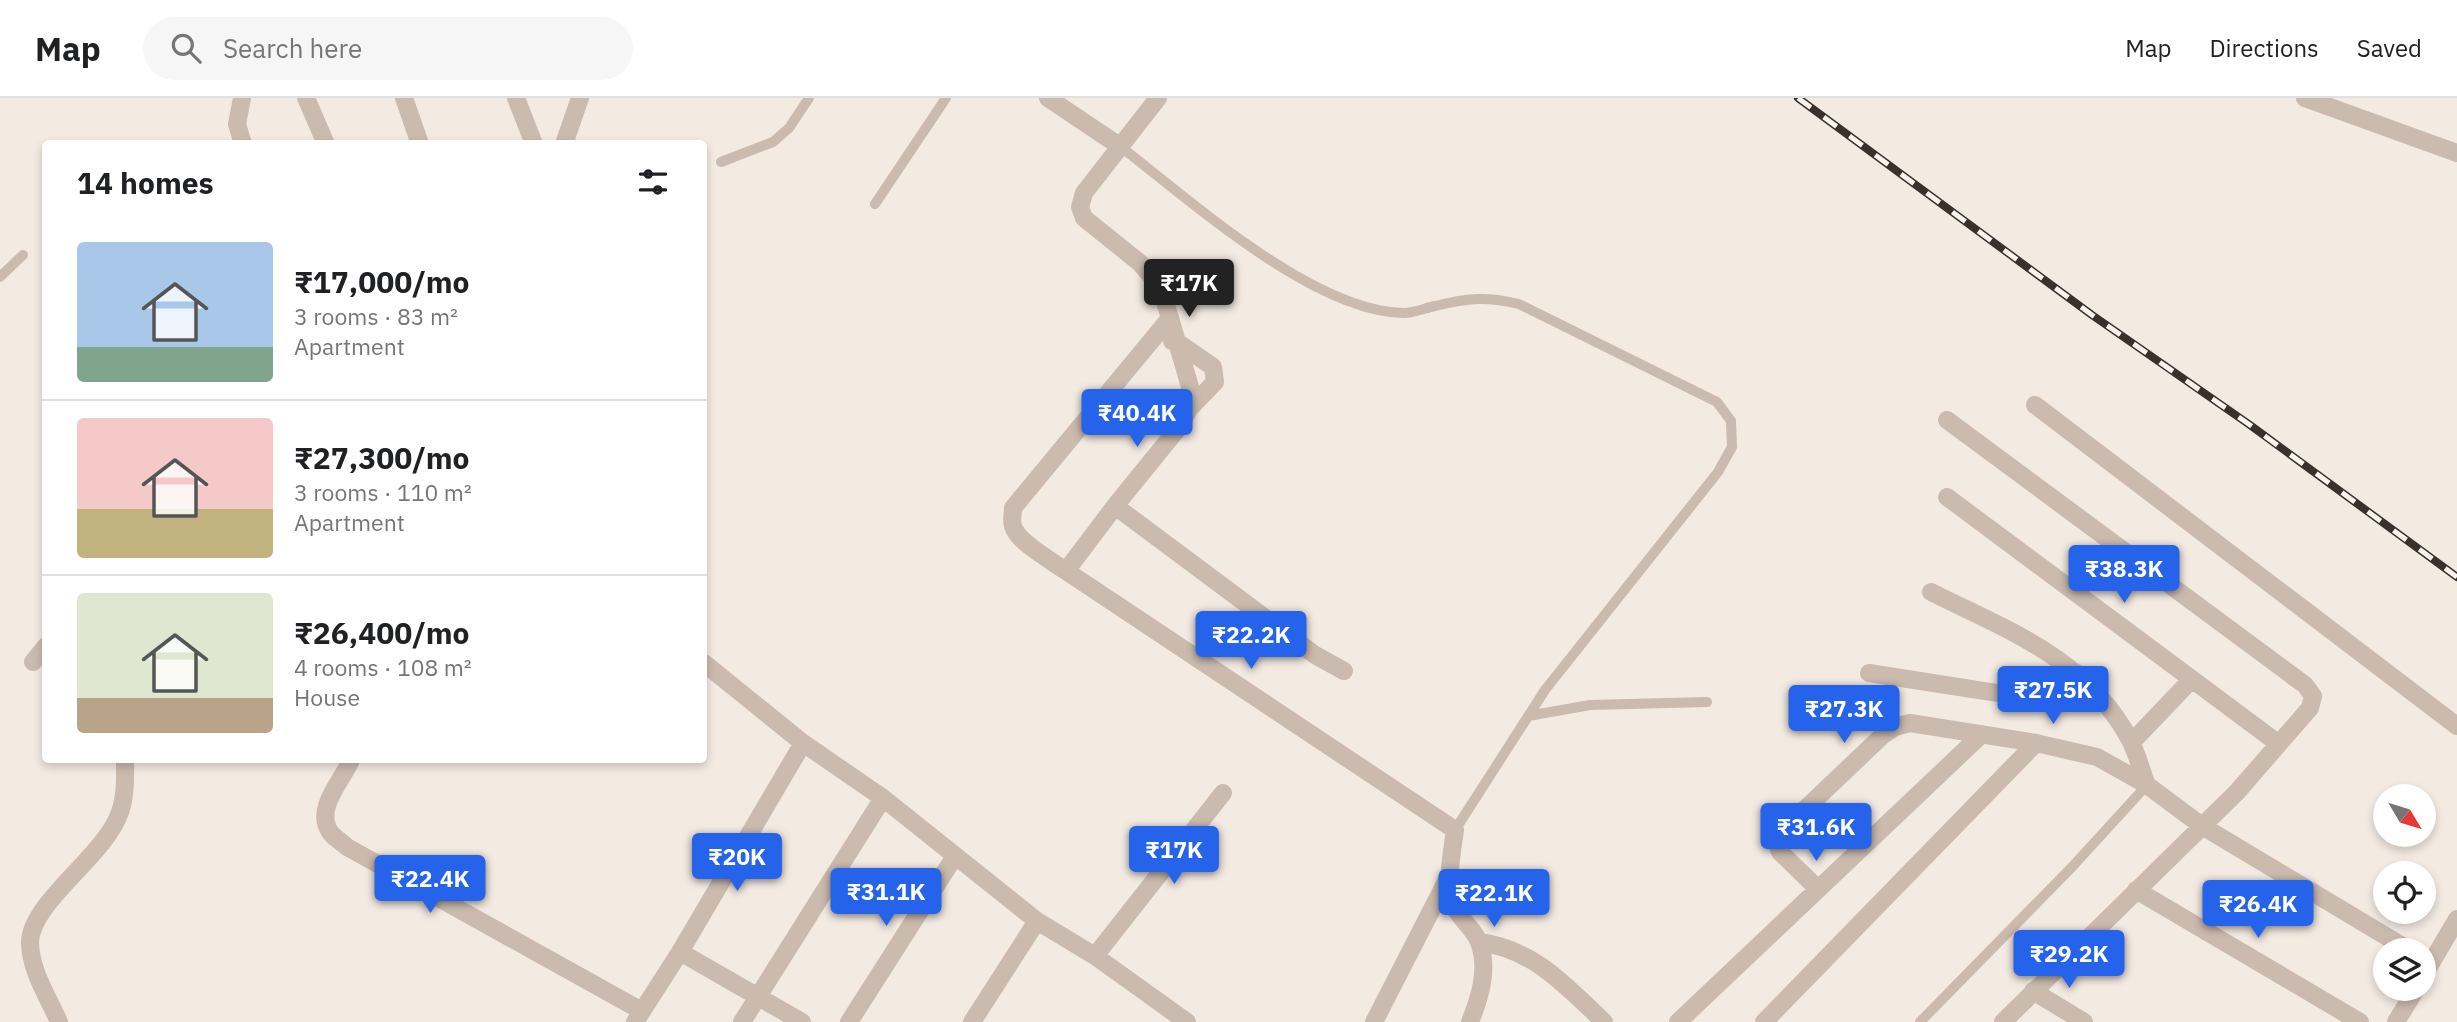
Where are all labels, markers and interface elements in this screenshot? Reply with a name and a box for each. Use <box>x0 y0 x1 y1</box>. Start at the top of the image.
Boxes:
search box <box>143 17 633 80</box>
text: Map <box>35 27 101 70</box>
icon: search <box>167 29 205 67</box>
text: Search here <box>223 31 362 65</box>
text: Map <box>2125 32 2171 64</box>
text: Directions <box>2209 32 2319 64</box>
text: Saved <box>2357 32 2422 64</box>
text: 14 homes <box>77 163 214 202</box>
icon: filters <box>634 163 672 201</box>
pin: ₹17K <box>1148 260 1230 319</box>
text: ₹17,000/mo <box>294 262 469 301</box>
text: ₹17K <box>1160 267 1218 297</box>
icon: home <box>133 270 217 354</box>
text: 3 rooms · 83 m² <box>294 301 458 331</box>
text: Apartment <box>294 331 405 361</box>
pin: ₹40.4K <box>1080 390 1194 449</box>
text: ₹40.4K <box>1097 397 1177 427</box>
text: ₹27,300/mo <box>294 438 469 477</box>
icon: home <box>133 446 217 530</box>
text: 3 rooms · 110 m² <box>294 477 472 507</box>
text: Apartment <box>294 507 405 537</box>
pin: ₹38.3K <box>2067 546 2181 605</box>
text: ₹38.3K <box>2084 553 2164 583</box>
pin: ₹22.2K <box>1194 612 1308 671</box>
text: ₹26,400/mo <box>294 613 469 652</box>
text: ₹22.2K <box>1211 619 1291 649</box>
icon: home <box>133 621 217 705</box>
text: 4 rooms · 108 m² <box>294 652 472 682</box>
pin: ₹27.5K <box>1996 666 2110 726</box>
text: ₹27.5K <box>2013 674 2093 704</box>
text: House <box>294 682 360 712</box>
pin: ₹27.3K <box>1787 686 1901 745</box>
text: ₹27.3K <box>1804 693 1884 723</box>
north arrow <box>2373 784 2436 847</box>
map controls <box>2373 784 2436 1001</box>
pin: ₹31.6K <box>1759 804 1873 863</box>
text: ₹31.6K <box>1776 811 1856 841</box>
pin: ₹17K <box>1133 826 1215 886</box>
pin: ₹20K <box>696 834 778 893</box>
text: ₹17K <box>1145 834 1203 864</box>
text: ₹20K <box>708 841 766 871</box>
pin: ₹22.4K <box>373 856 487 915</box>
button: locate <box>2373 861 2436 924</box>
text: ₹22.4K <box>390 863 470 893</box>
pin: ₹31.1K <box>829 868 943 928</box>
pin: ₹22.1K <box>1437 870 1551 929</box>
text: ₹31.1K <box>846 876 926 906</box>
text: ₹22.1K <box>1454 877 1534 907</box>
pin: ₹26.4K <box>2201 880 2315 940</box>
text: ₹26.4K <box>2218 888 2298 918</box>
pin: ₹29.2K <box>2012 930 2126 990</box>
text: ₹29.2K <box>2029 938 2109 968</box>
button: layers <box>2373 938 2436 1001</box>

